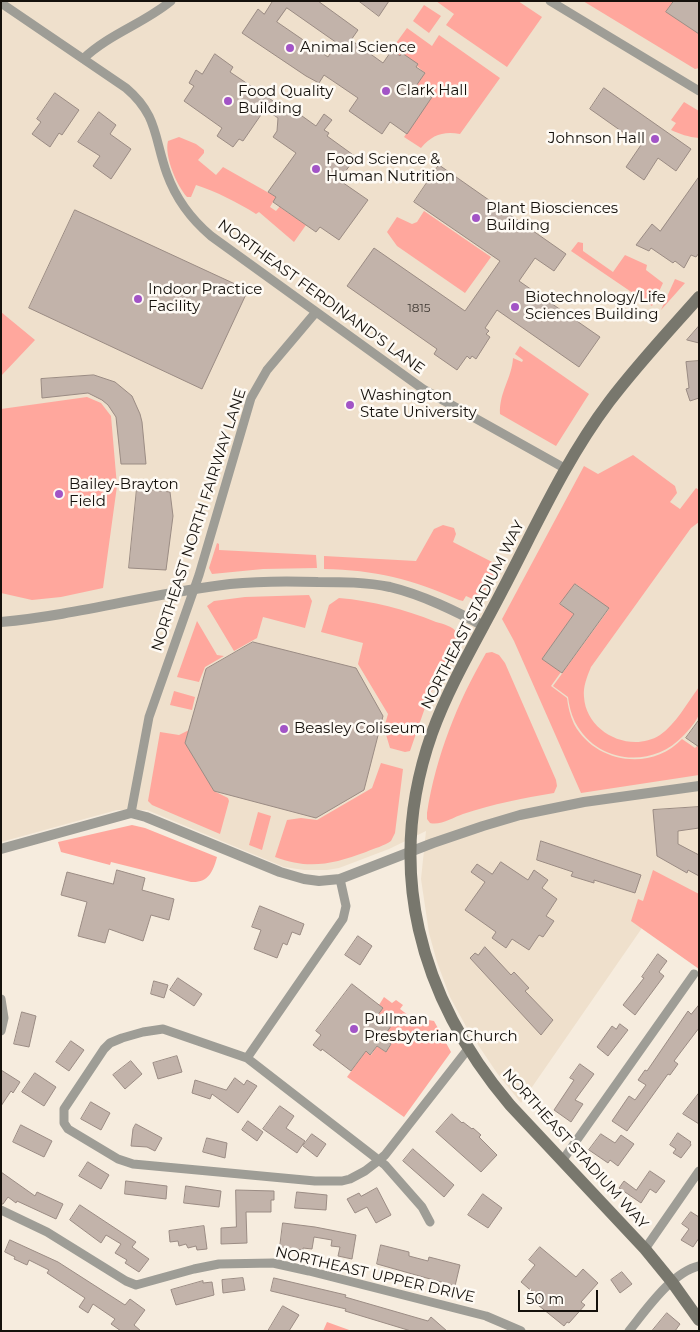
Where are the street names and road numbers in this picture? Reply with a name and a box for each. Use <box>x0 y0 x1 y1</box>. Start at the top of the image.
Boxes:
street label: NORTHEAST FERDINAND'S LANE <box>214 216 428 378</box>
street label: NORTHEAST NORTH FAIRWAY LANE <box>148 386 250 654</box>
street label: NORTHEAST STADIUM WAY <box>417 518 529 712</box>
street label: NORTHEAST STADIUM WAY <box>498 1065 652 1233</box>
street label: NORTHEAST UPPER DRIVE <box>273 1243 477 1307</box>

